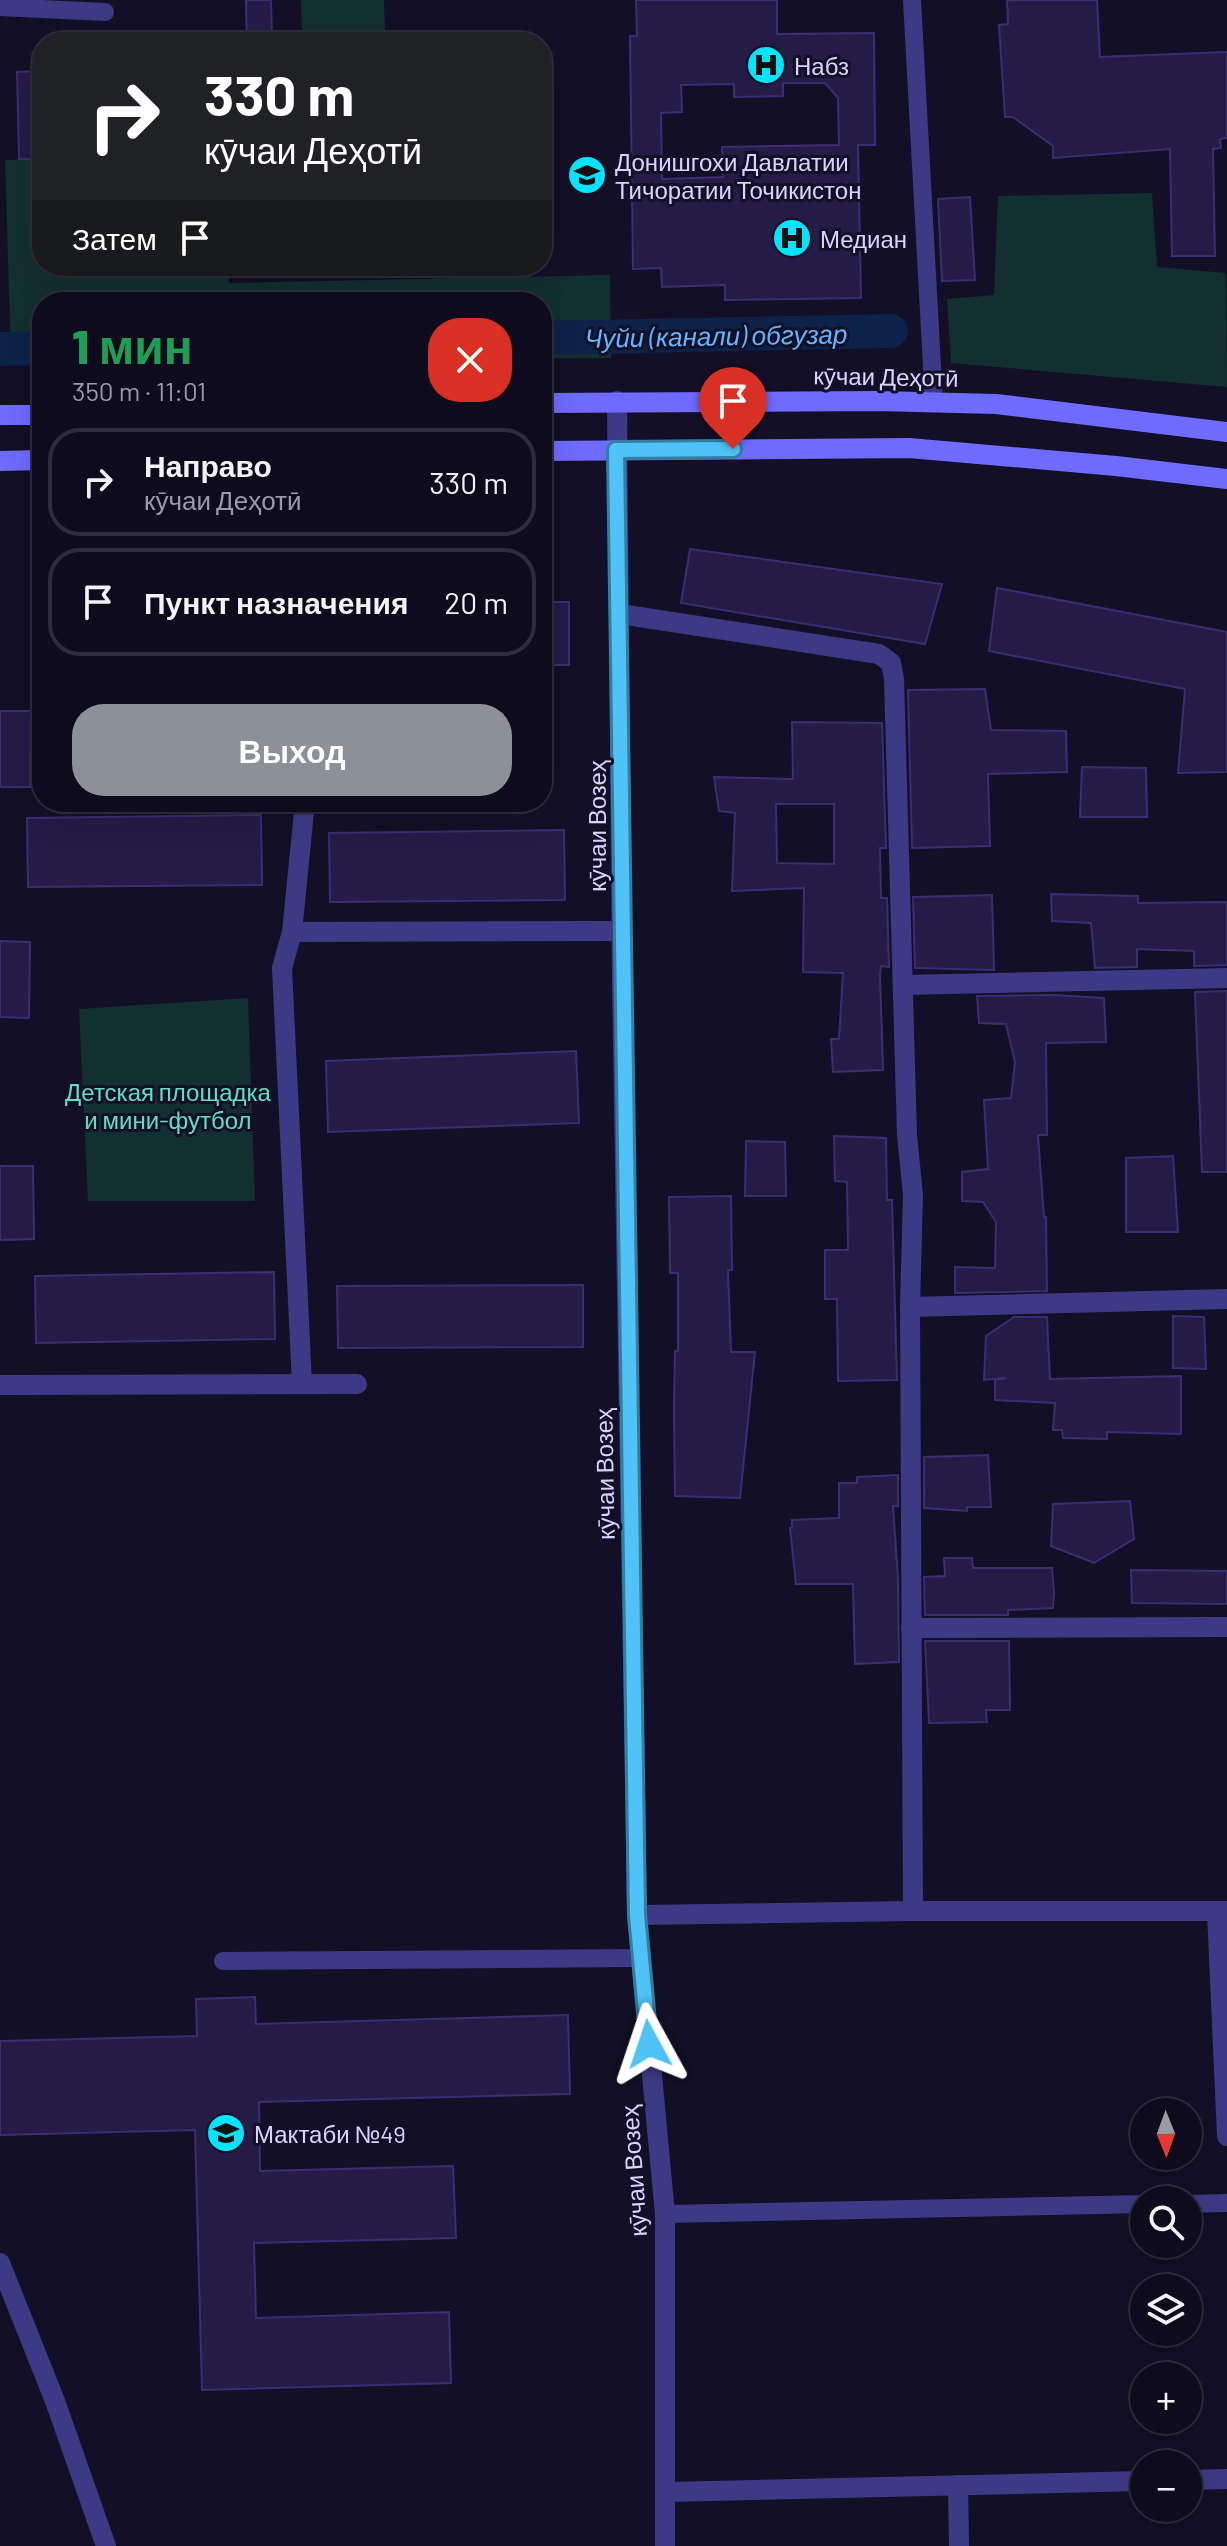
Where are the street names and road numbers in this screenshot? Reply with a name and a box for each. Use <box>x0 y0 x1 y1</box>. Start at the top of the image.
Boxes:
street label: кӯчаи Деҳотӣ <box>813 360 959 392</box>
street label: кӯчаи Возеҳ <box>582 760 611 892</box>
street label: кӯчаи Возеҳ <box>588 1408 620 1540</box>
street label: кӯчаи Возеҳ <box>614 2104 652 2238</box>

